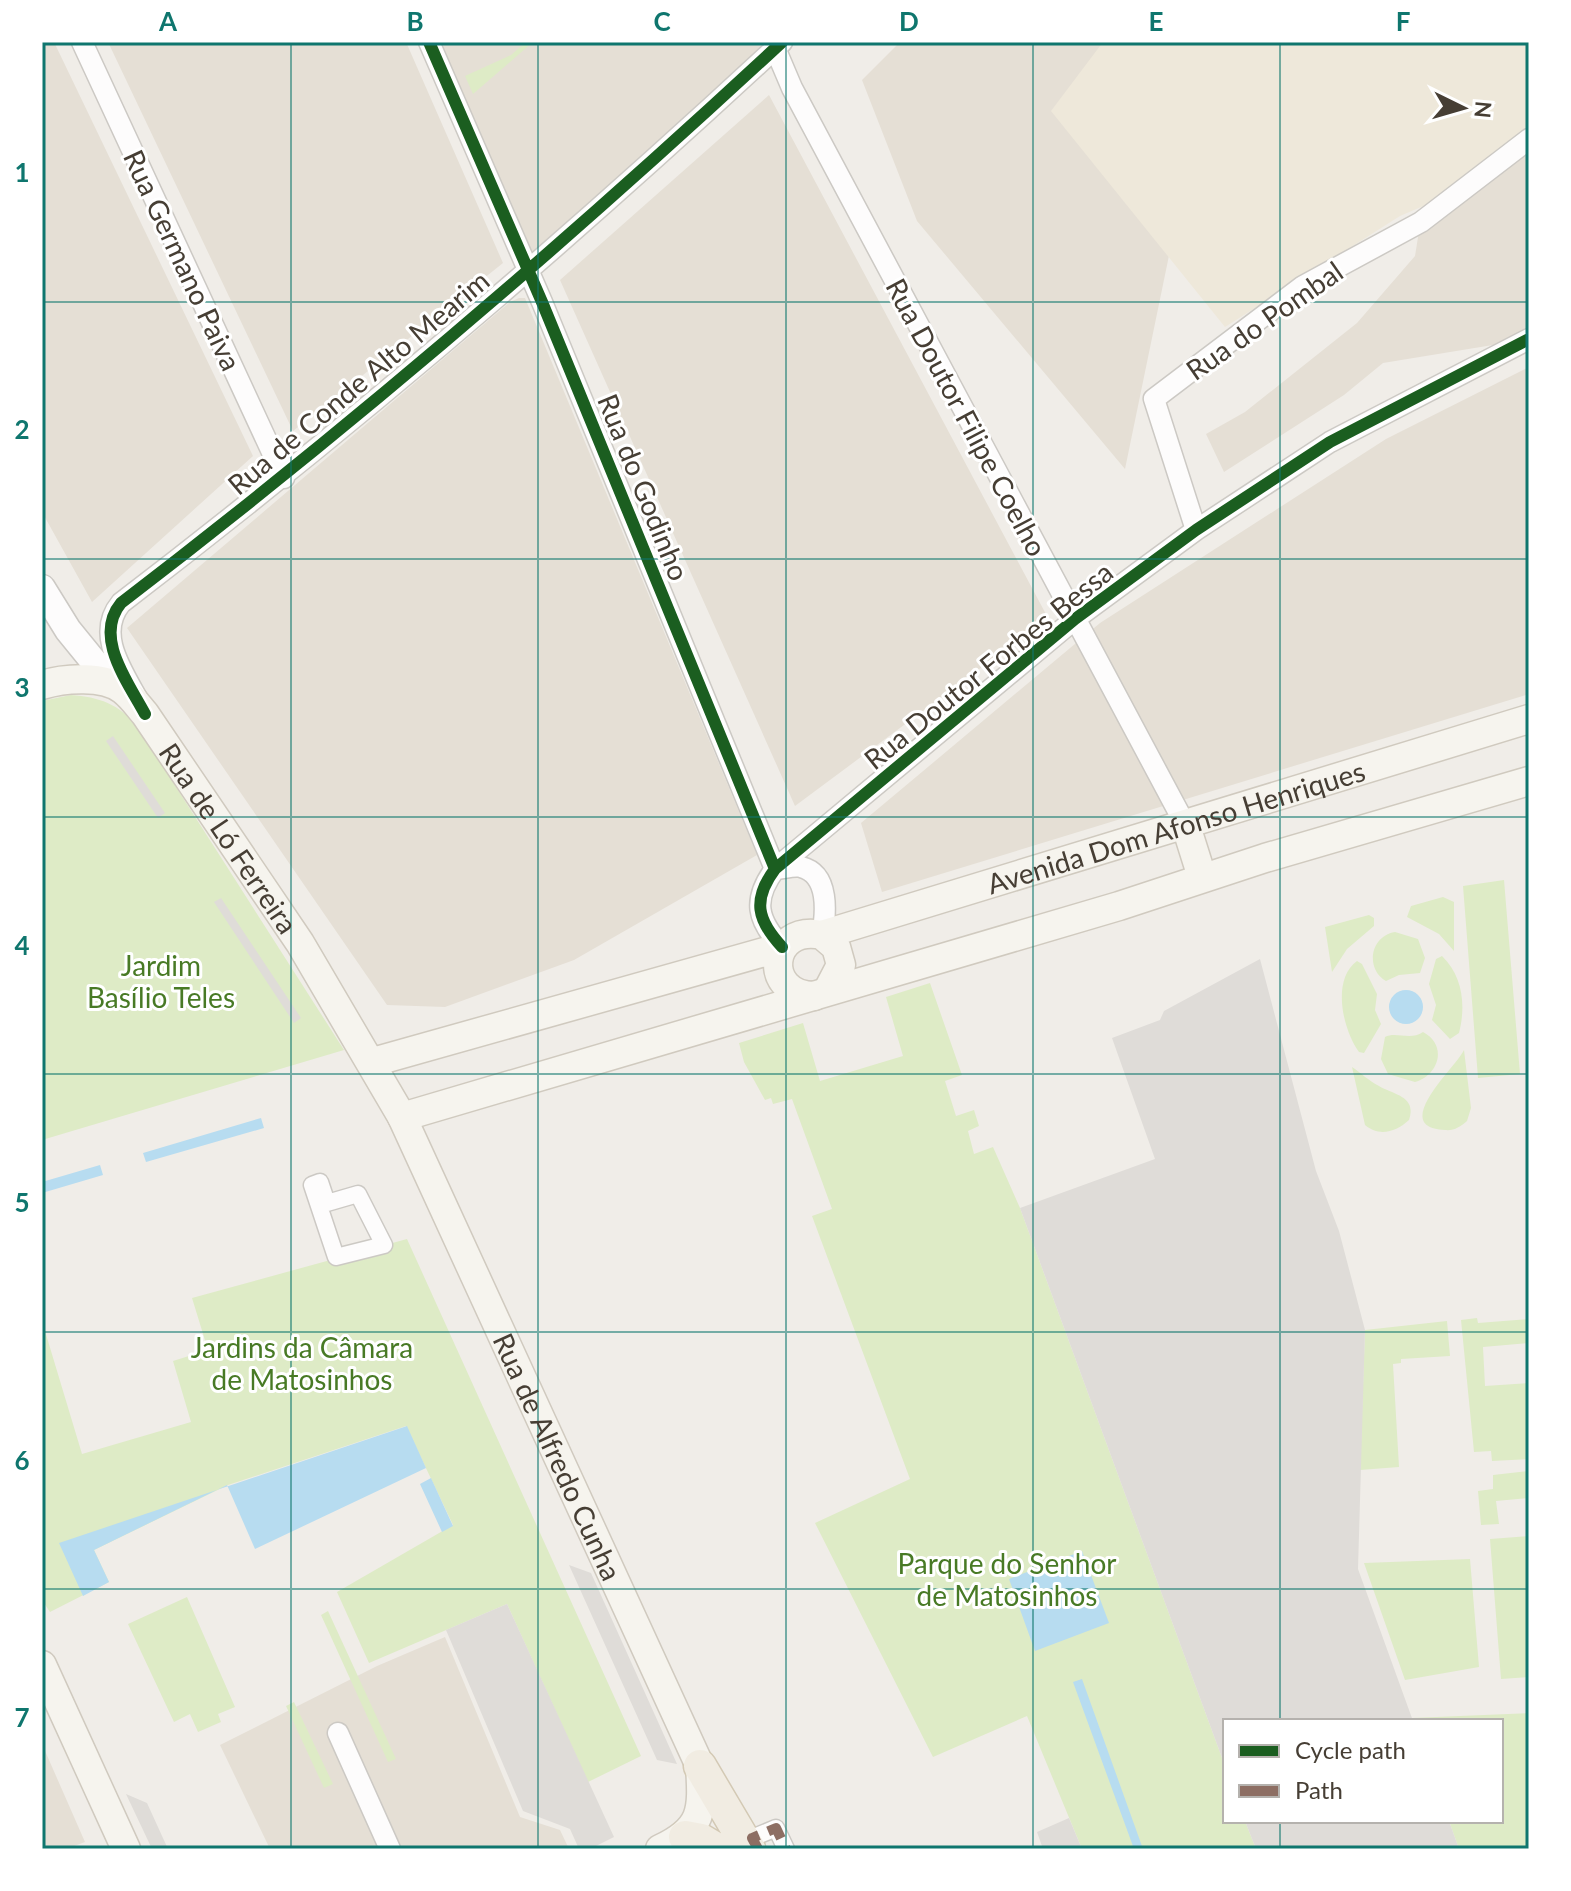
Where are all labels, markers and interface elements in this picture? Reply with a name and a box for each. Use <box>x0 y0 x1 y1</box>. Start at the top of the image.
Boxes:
text: A <box>158 5 178 37</box>
text: B <box>406 5 424 37</box>
text: C <box>653 5 671 37</box>
text: D <box>899 5 919 37</box>
text: E <box>1149 5 1163 37</box>
text: F <box>1396 5 1410 37</box>
north arrow <box>1423 68 1503 148</box>
text: N <box>1469 100 1498 119</box>
street label: Rua Germano Paiva <box>117 144 249 376</box>
text: 1 <box>14 156 30 188</box>
street label: Rua do Pombal <box>1179 253 1349 387</box>
street label: Rua de Conde Alto Mearim <box>220 263 496 501</box>
street label: Rua Doutor Filipe Coelho <box>879 272 1055 562</box>
street label: Rua do Godinho <box>591 389 697 585</box>
text: 2 <box>14 413 30 445</box>
street label: Rua Doutor Forbes Bessa <box>857 554 1119 776</box>
text: 3 <box>14 671 30 703</box>
street label: Rua de Ló Ferreira <box>153 736 305 940</box>
street label: Avenida Dom Afonso Henriques <box>983 753 1369 901</box>
text: 4 <box>14 929 30 961</box>
park label: Jardim Basílio Teles <box>87 948 235 1014</box>
text: 5 <box>14 1186 30 1218</box>
street label: Rua de Alfredo Cunha <box>486 1327 629 1585</box>
park label: Jardins da Câmara de Matosinhos <box>191 1330 413 1396</box>
text: 6 <box>14 1444 30 1476</box>
park label: Parque do Senhor de Matosinhos <box>897 1546 1117 1612</box>
text: 7 <box>14 1701 30 1733</box>
legend <box>1223 1719 1503 1823</box>
text: Cycle path <box>1295 1735 1406 1764</box>
text: Path <box>1295 1775 1343 1804</box>

